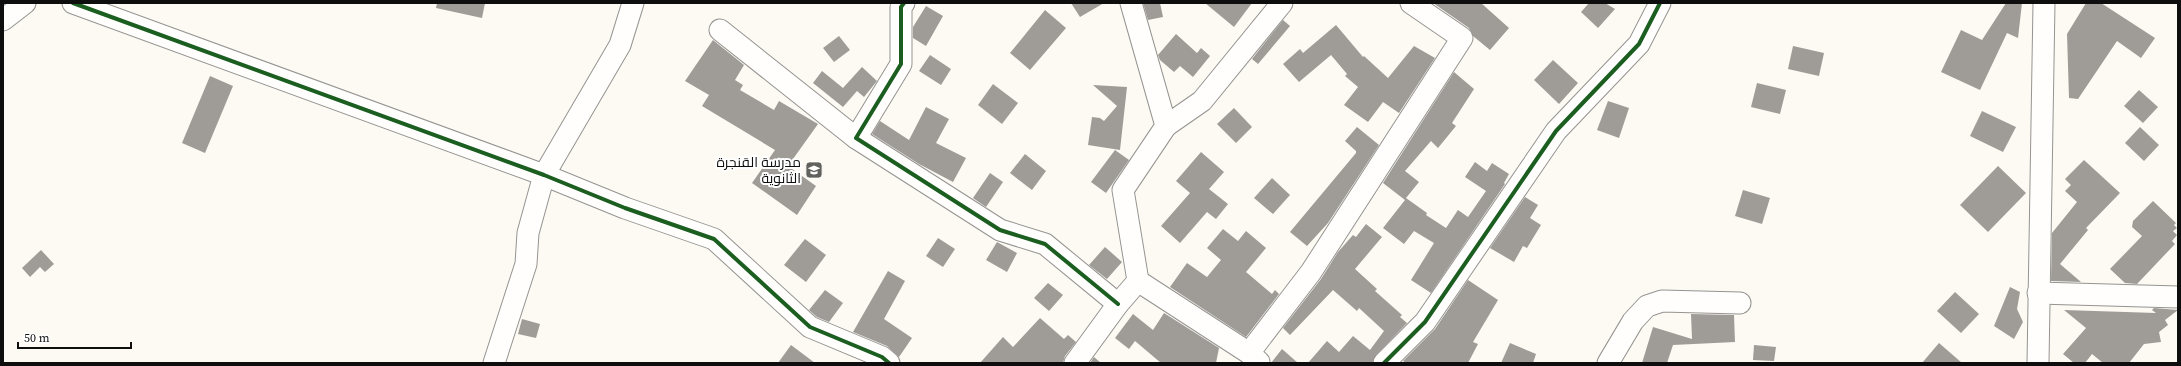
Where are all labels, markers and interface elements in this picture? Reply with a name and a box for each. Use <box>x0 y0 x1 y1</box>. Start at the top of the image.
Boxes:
place label: مدرسة القنجرة الثانوية <box>716 152 801 188</box>
school or university icon: مدرسة القنجرة الثانوية <box>804 160 824 180</box>
scale bar <box>18 324 131 350</box>
text: 50 m <box>24 330 50 346</box>

